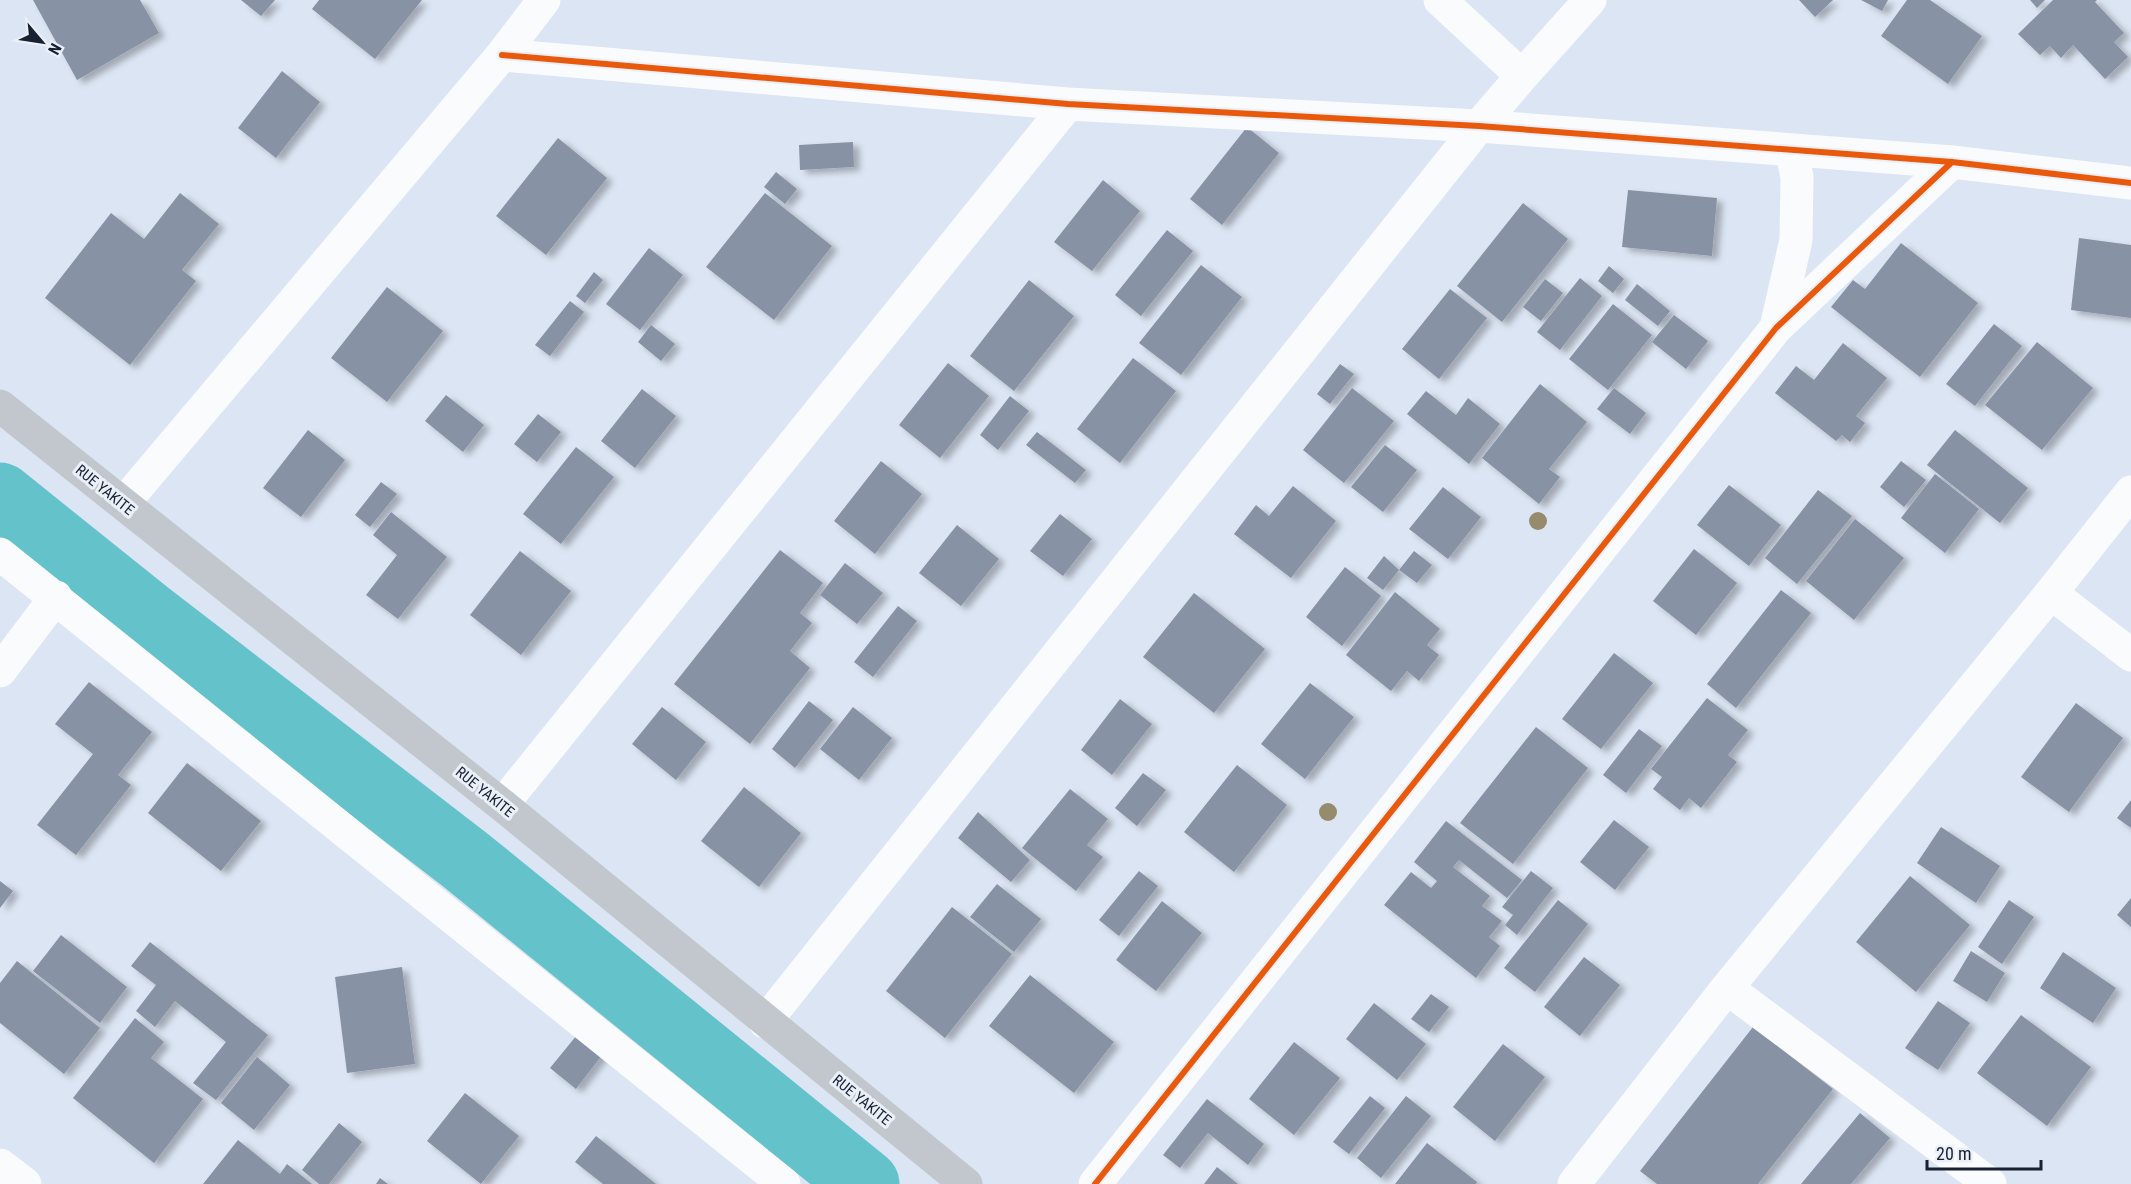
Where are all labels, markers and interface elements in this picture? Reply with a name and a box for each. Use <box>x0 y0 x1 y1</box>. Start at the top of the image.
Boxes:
north arrow <box>12 12 72 72</box>
text: N <box>44 40 65 58</box>
street label: RUE YAKITE <box>72 461 138 519</box>
street label: RUE YAKITE <box>452 763 518 821</box>
street label: RUE YAKITE <box>829 1071 895 1129</box>
scale bar <box>1927 1133 2041 1171</box>
text: 20 m <box>1936 1143 1971 1164</box>

